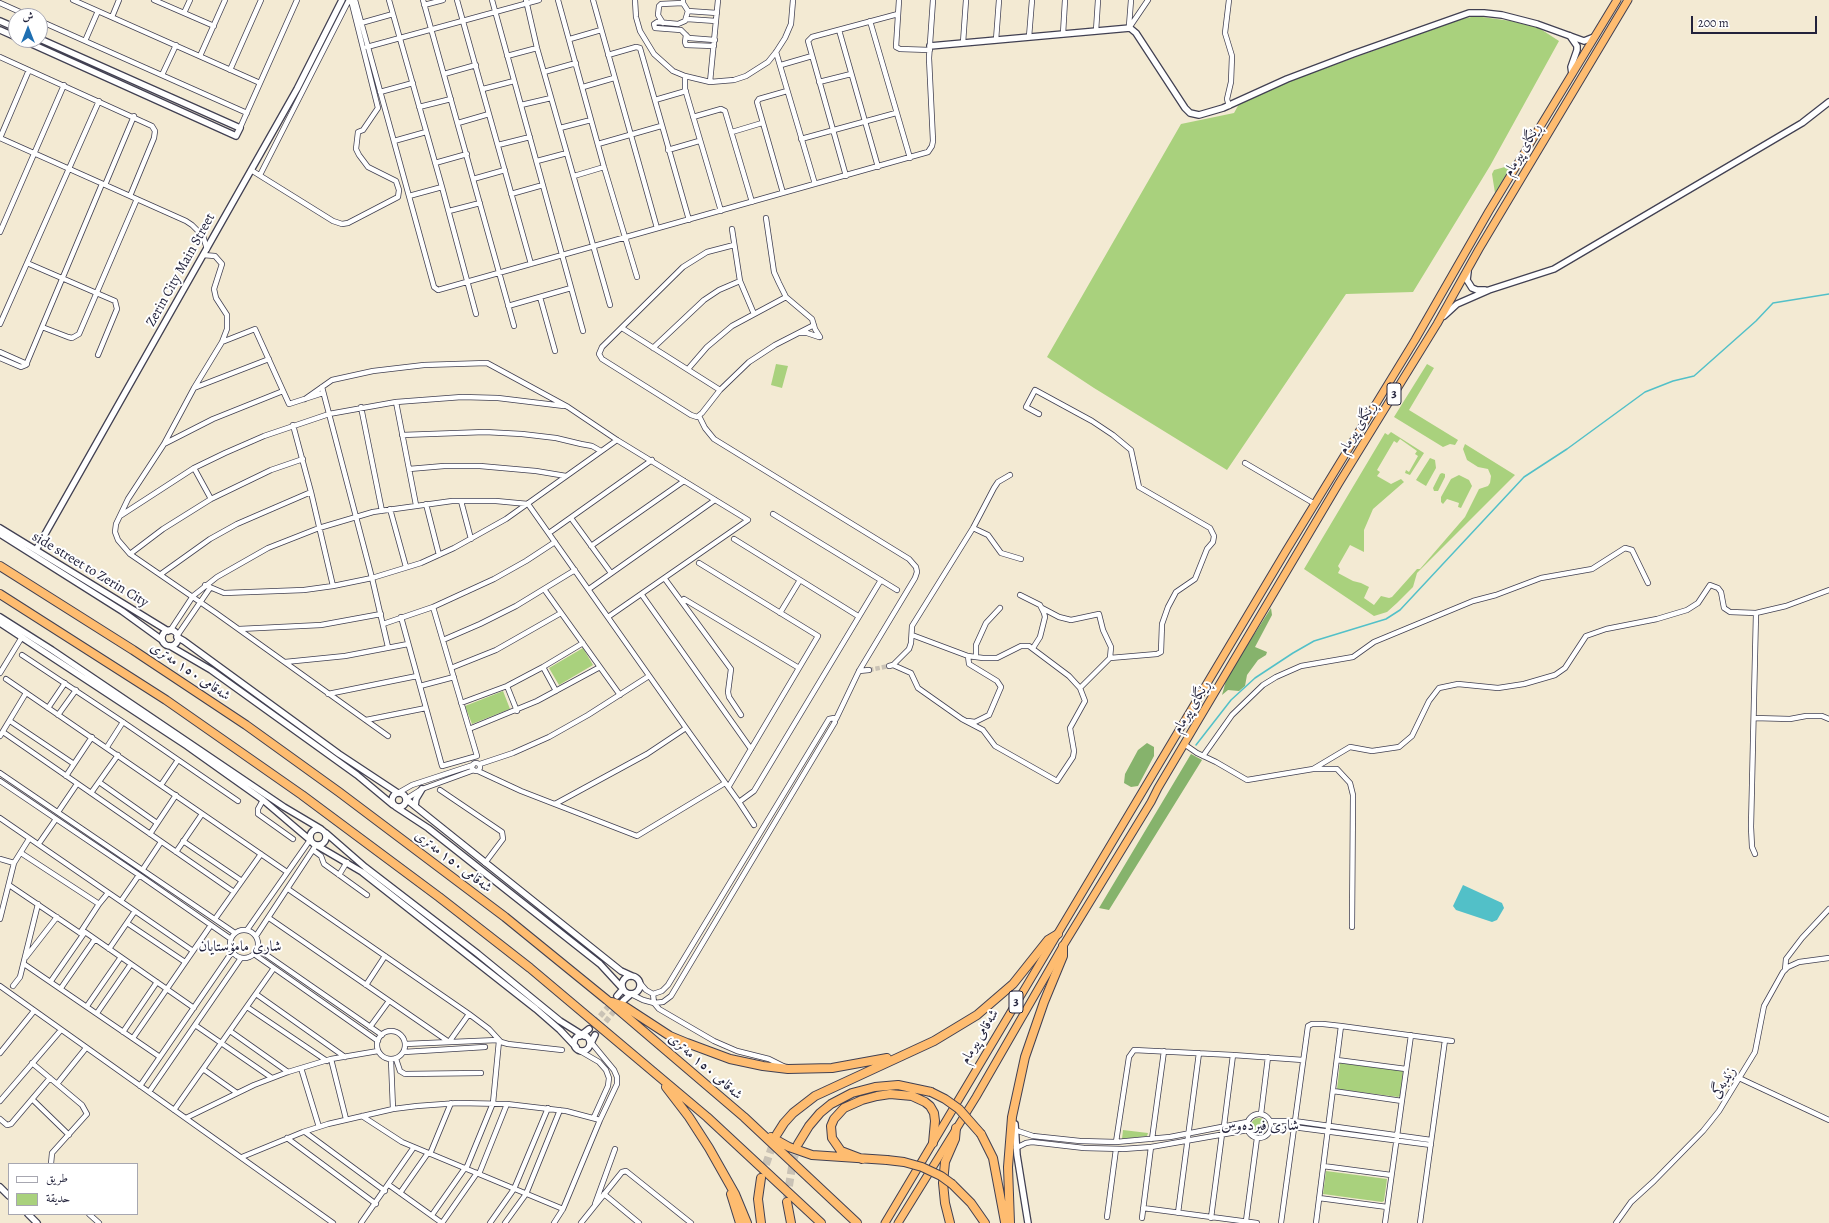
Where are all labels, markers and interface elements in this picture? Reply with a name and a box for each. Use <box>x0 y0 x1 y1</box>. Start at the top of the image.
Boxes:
north arrow <box>8 8 48 48</box>
scale bar <box>1693 8 1819 34</box>
text: ش <box>23 9 33 24</box>
text: 200 m <box>1698 15 1729 31</box>
street label: ڕێگای پیرمام <box>1501 120 1545 180</box>
street label: Zerin City Main Street <box>143 210 219 330</box>
road number: 3 <box>1387 383 1401 405</box>
street label: ڕێگای پیرمام <box>1335 399 1381 457</box>
street label: side street to Zerin City <box>29 529 151 611</box>
street label: شەقامی ١٥٠ مەتری <box>147 639 233 705</box>
street label: ڕێگای پیرمام <box>1170 677 1214 737</box>
street label: شەقامی ١٥٠ مەتری <box>411 827 495 897</box>
district label: شاری مامۆستایان <box>198 938 282 956</box>
road number: 3 <box>1009 991 1023 1013</box>
street label: شەقامی پیرمام <box>957 1007 1003 1067</box>
street label: شەقامی ١٥٠ مەتری <box>664 1030 746 1104</box>
street label: زێدبەگی <box>1708 1064 1740 1102</box>
district label: شاری فیردەوس <box>1221 1117 1299 1135</box>
legend <box>8 1163 138 1215</box>
text: طريق <box>46 1170 68 1186</box>
text: حديقة <box>46 1190 70 1206</box>

